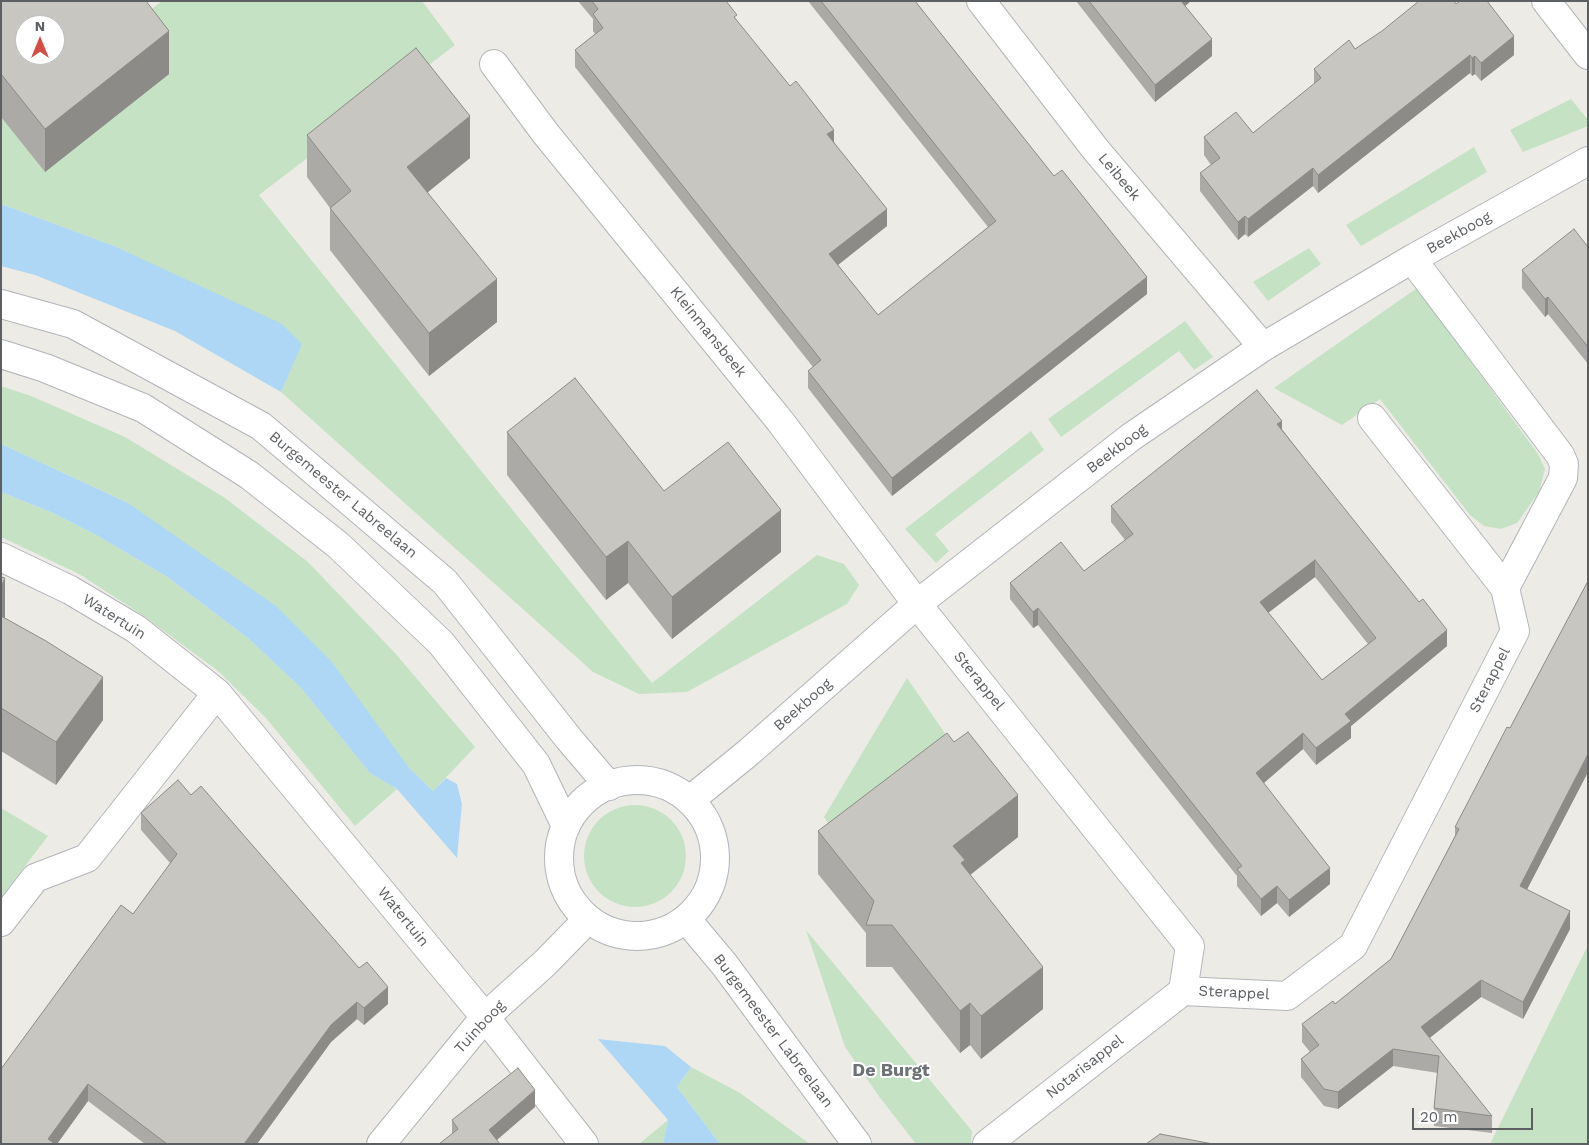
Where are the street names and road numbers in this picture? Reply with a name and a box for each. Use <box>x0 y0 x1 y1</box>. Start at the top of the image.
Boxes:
street label: Leibeek <box>1094 150 1144 204</box>
street label: Beekboog <box>1424 208 1494 258</box>
street label: Kleinmansbeek <box>666 283 750 381</box>
street label: Beekboog <box>1083 420 1151 478</box>
street label: Burgemeester Labreelaan <box>265 428 421 562</box>
street label: Watertuin <box>79 590 149 644</box>
street label: Sterappel <box>1466 644 1514 716</box>
street label: Sterappel <box>950 648 1008 714</box>
street label: Beekboog <box>770 675 836 735</box>
street label: Watertuin <box>374 884 432 950</box>
street label: Burgemeester Labreelaan <box>709 951 837 1111</box>
street label: Sterappel <box>1198 982 1270 1004</box>
street label: Tuinboog <box>451 997 509 1057</box>
street label: Notarisappel <box>1043 1031 1127 1103</box>

